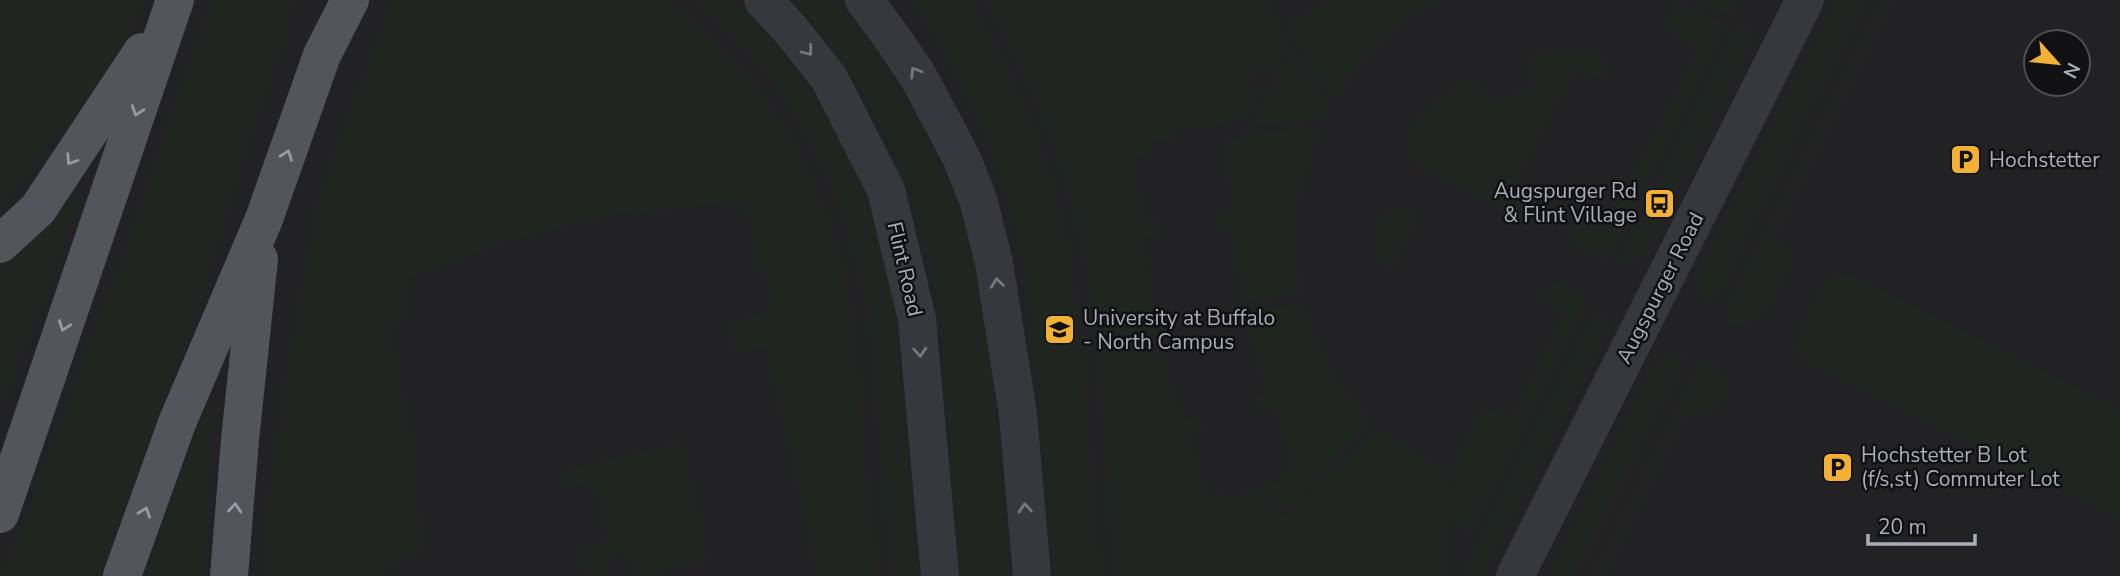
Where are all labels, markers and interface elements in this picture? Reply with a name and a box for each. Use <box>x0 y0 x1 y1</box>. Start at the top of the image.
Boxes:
north arrow <box>2022 28 2092 98</box>
one-way arrow <box>800 43 812 56</box>
text: N <box>2056 58 2086 83</box>
one-way arrow <box>911 67 924 80</box>
one-way arrow <box>131 104 145 117</box>
parking icon: Hochstetter <box>1949 143 1983 177</box>
place label: Hochstetter <box>1989 146 2100 174</box>
one-way arrow <box>279 149 293 161</box>
one-way arrow <box>67 152 79 165</box>
place label: Augspurger Rd & Flint Village <box>1494 177 1637 229</box>
bus stop icon: Augspurger Rd & Flint Village <box>1643 186 1677 220</box>
street label: Augspurger Road <box>1610 208 1710 368</box>
street label: Flint Road <box>881 219 929 319</box>
one-way arrow <box>989 277 1004 289</box>
place label: University at Buffalo - North Campus <box>1083 304 1275 356</box>
school or university icon: University at Buffalo - North Campus <box>1043 313 1077 347</box>
one-way arrow <box>58 320 72 332</box>
one-way arrow <box>912 347 927 358</box>
place label: Hochstetter B Lot (f/s,st) Commuter Lot <box>1861 441 2060 493</box>
parking icon: Hochstetter B Lot (f/s,st) Commuter Lot <box>1821 450 1855 484</box>
one-way arrow <box>227 502 242 513</box>
one-way arrow <box>1018 502 1033 513</box>
scale bar <box>1868 503 1975 546</box>
one-way arrow <box>137 506 151 518</box>
text: 20 m <box>1878 513 1927 541</box>

